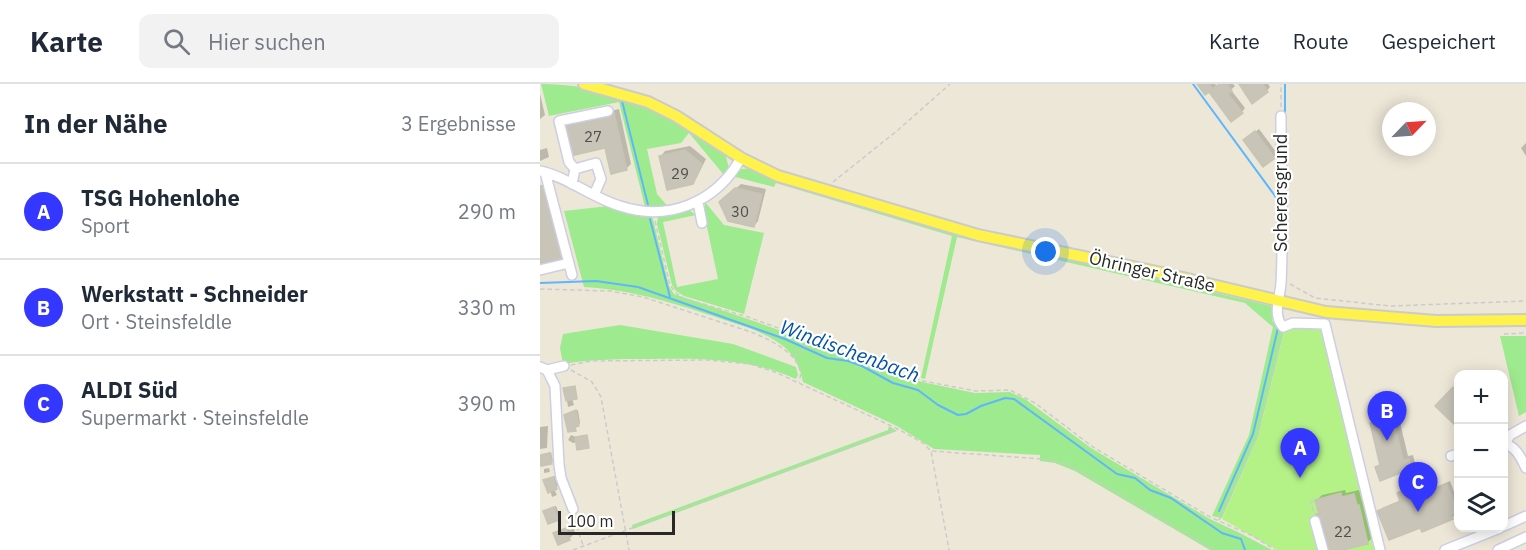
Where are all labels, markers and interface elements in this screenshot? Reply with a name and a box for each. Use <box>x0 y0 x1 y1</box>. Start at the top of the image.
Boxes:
search box <box>139 14 559 68</box>
text: Karte <box>30 23 103 60</box>
icon: search <box>160 25 193 58</box>
text: Hier suchen <box>208 27 326 56</box>
text: Karte <box>1209 27 1260 55</box>
text: Route <box>1293 27 1349 55</box>
text: Gespeichert <box>1382 27 1496 55</box>
north arrow <box>1382 102 1436 156</box>
text: In der Nähe <box>24 106 168 140</box>
text: 3 Ergebnisse <box>401 110 516 137</box>
house number: 27 <box>584 127 602 146</box>
street label: Scherersgrund <box>1269 134 1292 252</box>
house number: 29 <box>671 164 689 183</box>
text: TSG Hohenlohe <box>81 183 240 212</box>
text: A <box>37 198 50 225</box>
text: 290 m <box>458 198 516 225</box>
house number: 30 <box>731 202 749 221</box>
text: Sport <box>81 212 130 239</box>
your location <box>1031 237 1060 266</box>
street label: Öhringer Straße <box>1087 246 1218 297</box>
text: Werkstatt - Schneider <box>81 279 308 308</box>
text: B <box>37 294 50 321</box>
text: 330 m <box>458 294 516 321</box>
text: Ort · Steinsfeldle <box>81 308 232 335</box>
water label: Windischenbach <box>777 313 924 388</box>
map controls <box>1454 370 1508 532</box>
button: + <box>1454 370 1508 424</box>
text: ALDI Süd <box>81 375 178 404</box>
text: C <box>37 390 50 417</box>
text: 390 m <box>458 390 516 417</box>
pin: B <box>1368 392 1406 441</box>
text: Supermarkt · Steinsfeldle <box>81 404 309 431</box>
button: − <box>1454 424 1508 478</box>
pin: A <box>1280 428 1320 478</box>
pin: C <box>1398 462 1438 512</box>
button: layers <box>1454 478 1508 532</box>
scale bar <box>558 508 675 536</box>
text: 100 m <box>567 511 614 531</box>
house number: 22 <box>1334 522 1352 541</box>

